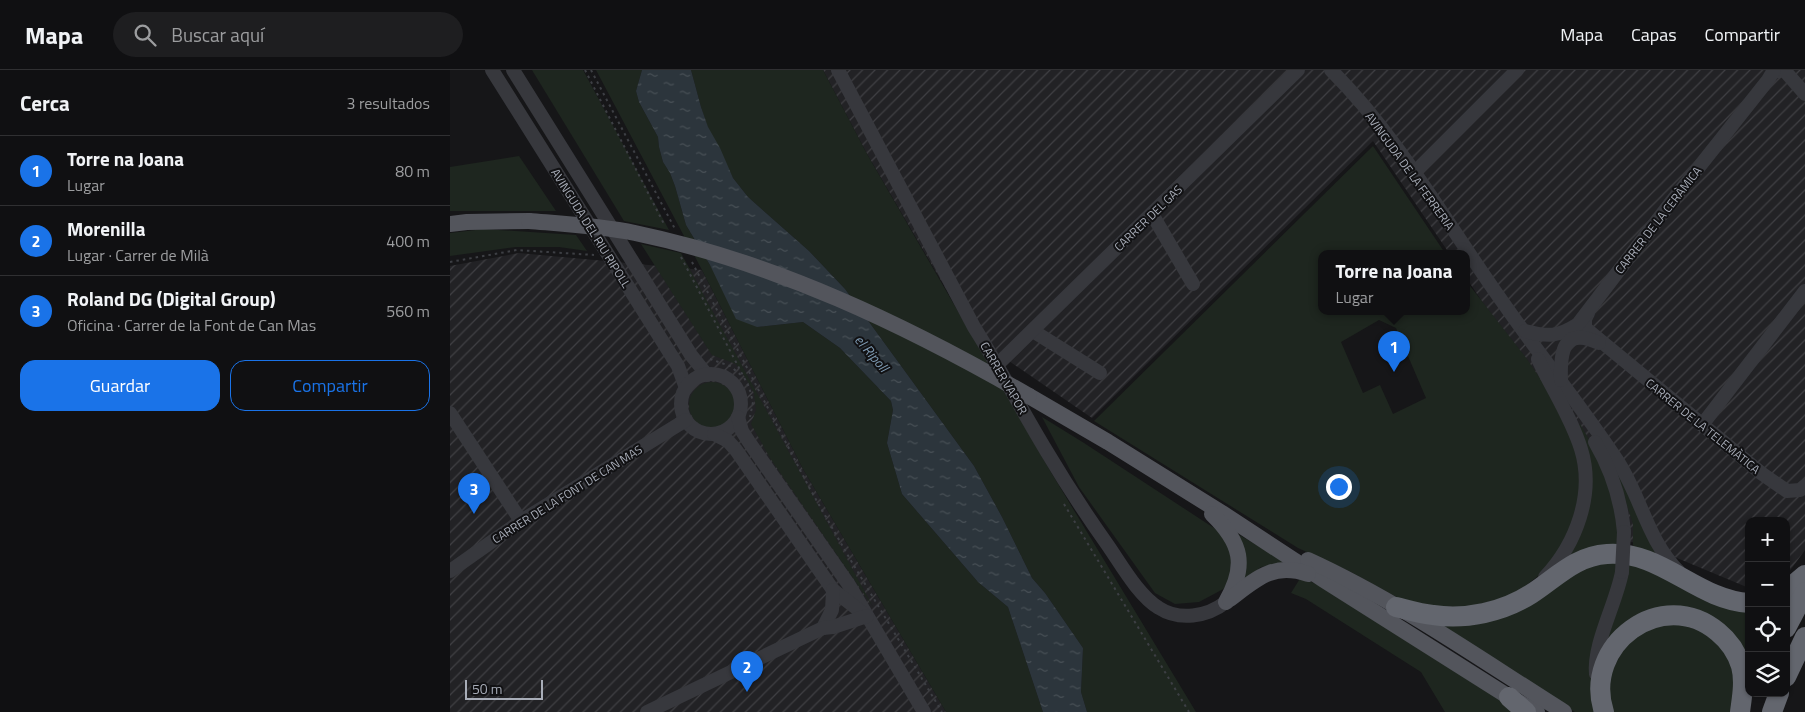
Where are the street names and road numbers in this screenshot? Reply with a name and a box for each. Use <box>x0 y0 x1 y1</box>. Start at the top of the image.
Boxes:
street label: AVINGUDA DE LA FERRERIA <box>1361 108 1459 234</box>
street label: CARRER DE LA CERÀMICA <box>1610 162 1706 278</box>
street label: AVINGUDA DEL RIU RIPOLL <box>546 165 636 292</box>
street label: CARRER DEL GAS <box>1109 180 1187 256</box>
street label: CARRER VAPOR <box>975 338 1033 418</box>
street label: CARRER DE LA TELEMÀTICA <box>1642 374 1764 478</box>
street label: CARRER DE LA FONT DE CAN MAS <box>488 440 646 548</box>

